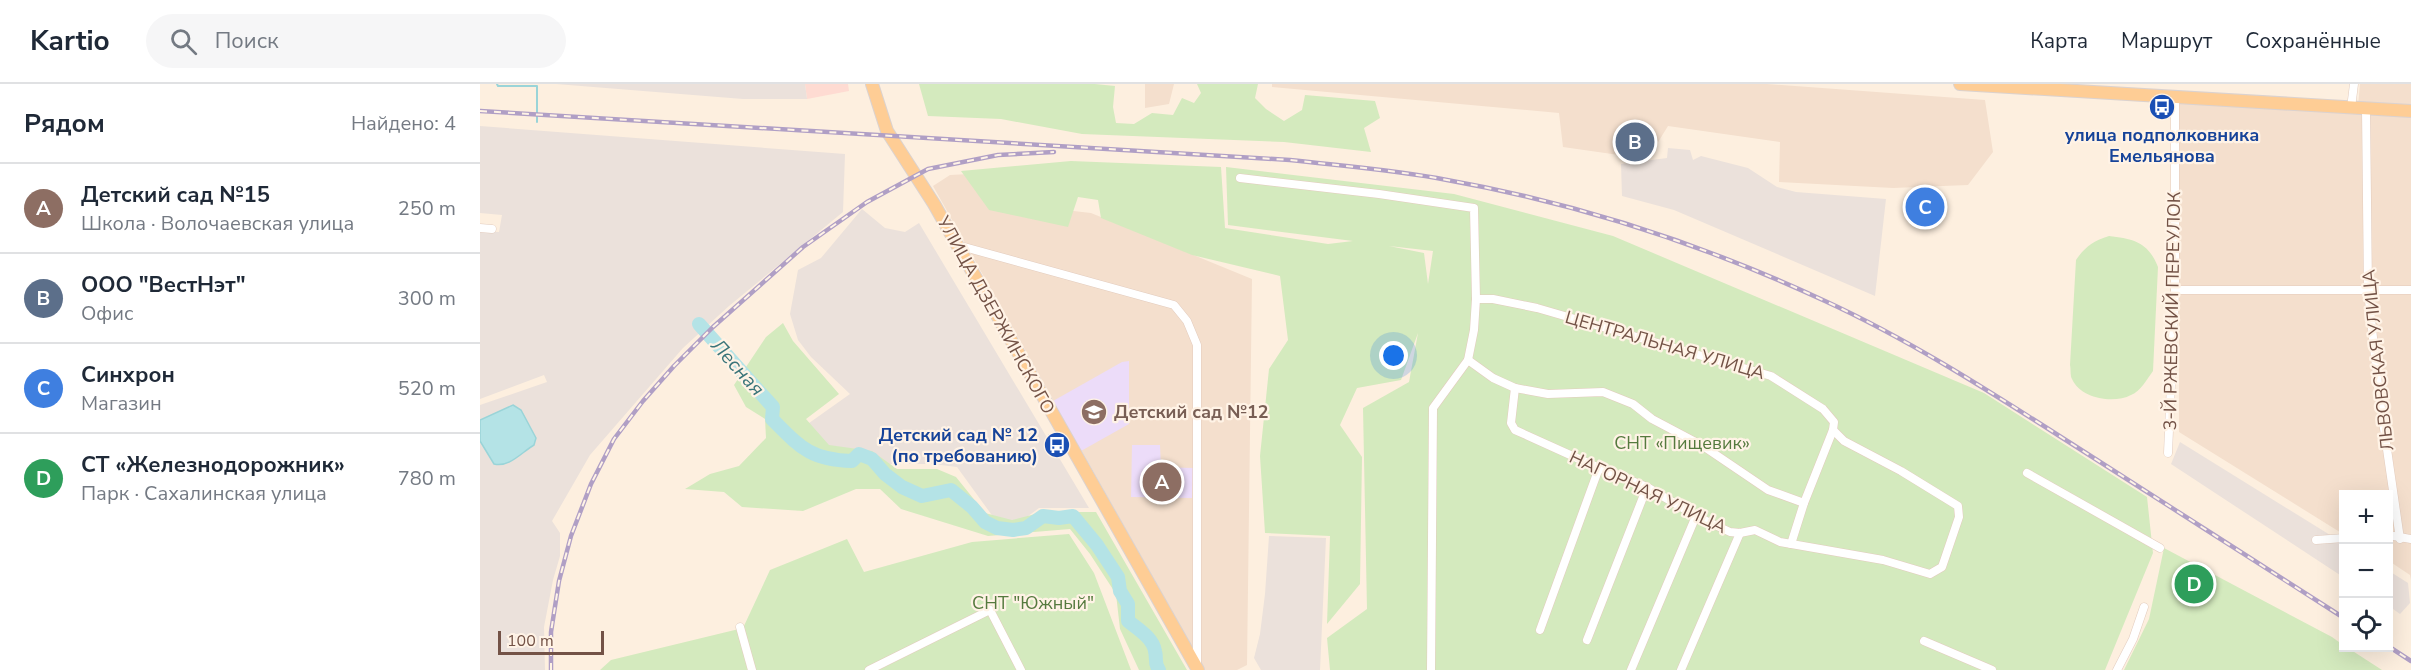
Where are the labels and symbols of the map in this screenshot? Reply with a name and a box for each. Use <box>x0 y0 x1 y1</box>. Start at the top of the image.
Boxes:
bus stop icon: улица подполковника Емельянова <box>2147 92 2177 122</box>
pin: B <box>1616 120 1654 164</box>
place label: улица подполковника Емельянова <box>2065 123 2259 168</box>
pin: C <box>1906 184 1944 230</box>
street label: 3-Й РЖЕВСКИЙ ПЕРЕУЛОК <box>2158 191 2186 431</box>
street label: УЛИЦА ДЗЕРЖИНСКОГО <box>931 211 1061 418</box>
street label: ЛЬВОВСКАЯ УЛИЦА <box>2357 268 2399 452</box>
street label: ЦЕНТРАЛЬНАЯ УЛИЦА <box>1562 305 1768 385</box>
water label: Лесная <box>704 332 771 402</box>
your location <box>1379 341 1408 370</box>
school or university icon: Детский сад №12 <box>1079 397 1109 427</box>
place label: Детский сад №12 <box>1114 400 1269 424</box>
place label: Детский сад № 12 (по требованию) <box>879 423 1038 468</box>
bus stop icon: Детский сад № 12 (по требованию) <box>1042 430 1072 460</box>
park label: СНТ «Пищевик» <box>1614 431 1750 455</box>
street label: НАГОРНАЯ УЛИЦА <box>1566 445 1730 539</box>
pin: A <box>1142 460 1182 504</box>
pin: D <box>2174 562 2214 606</box>
park label: СНТ "Южный" <box>972 591 1094 615</box>
scale bar <box>498 628 604 656</box>

